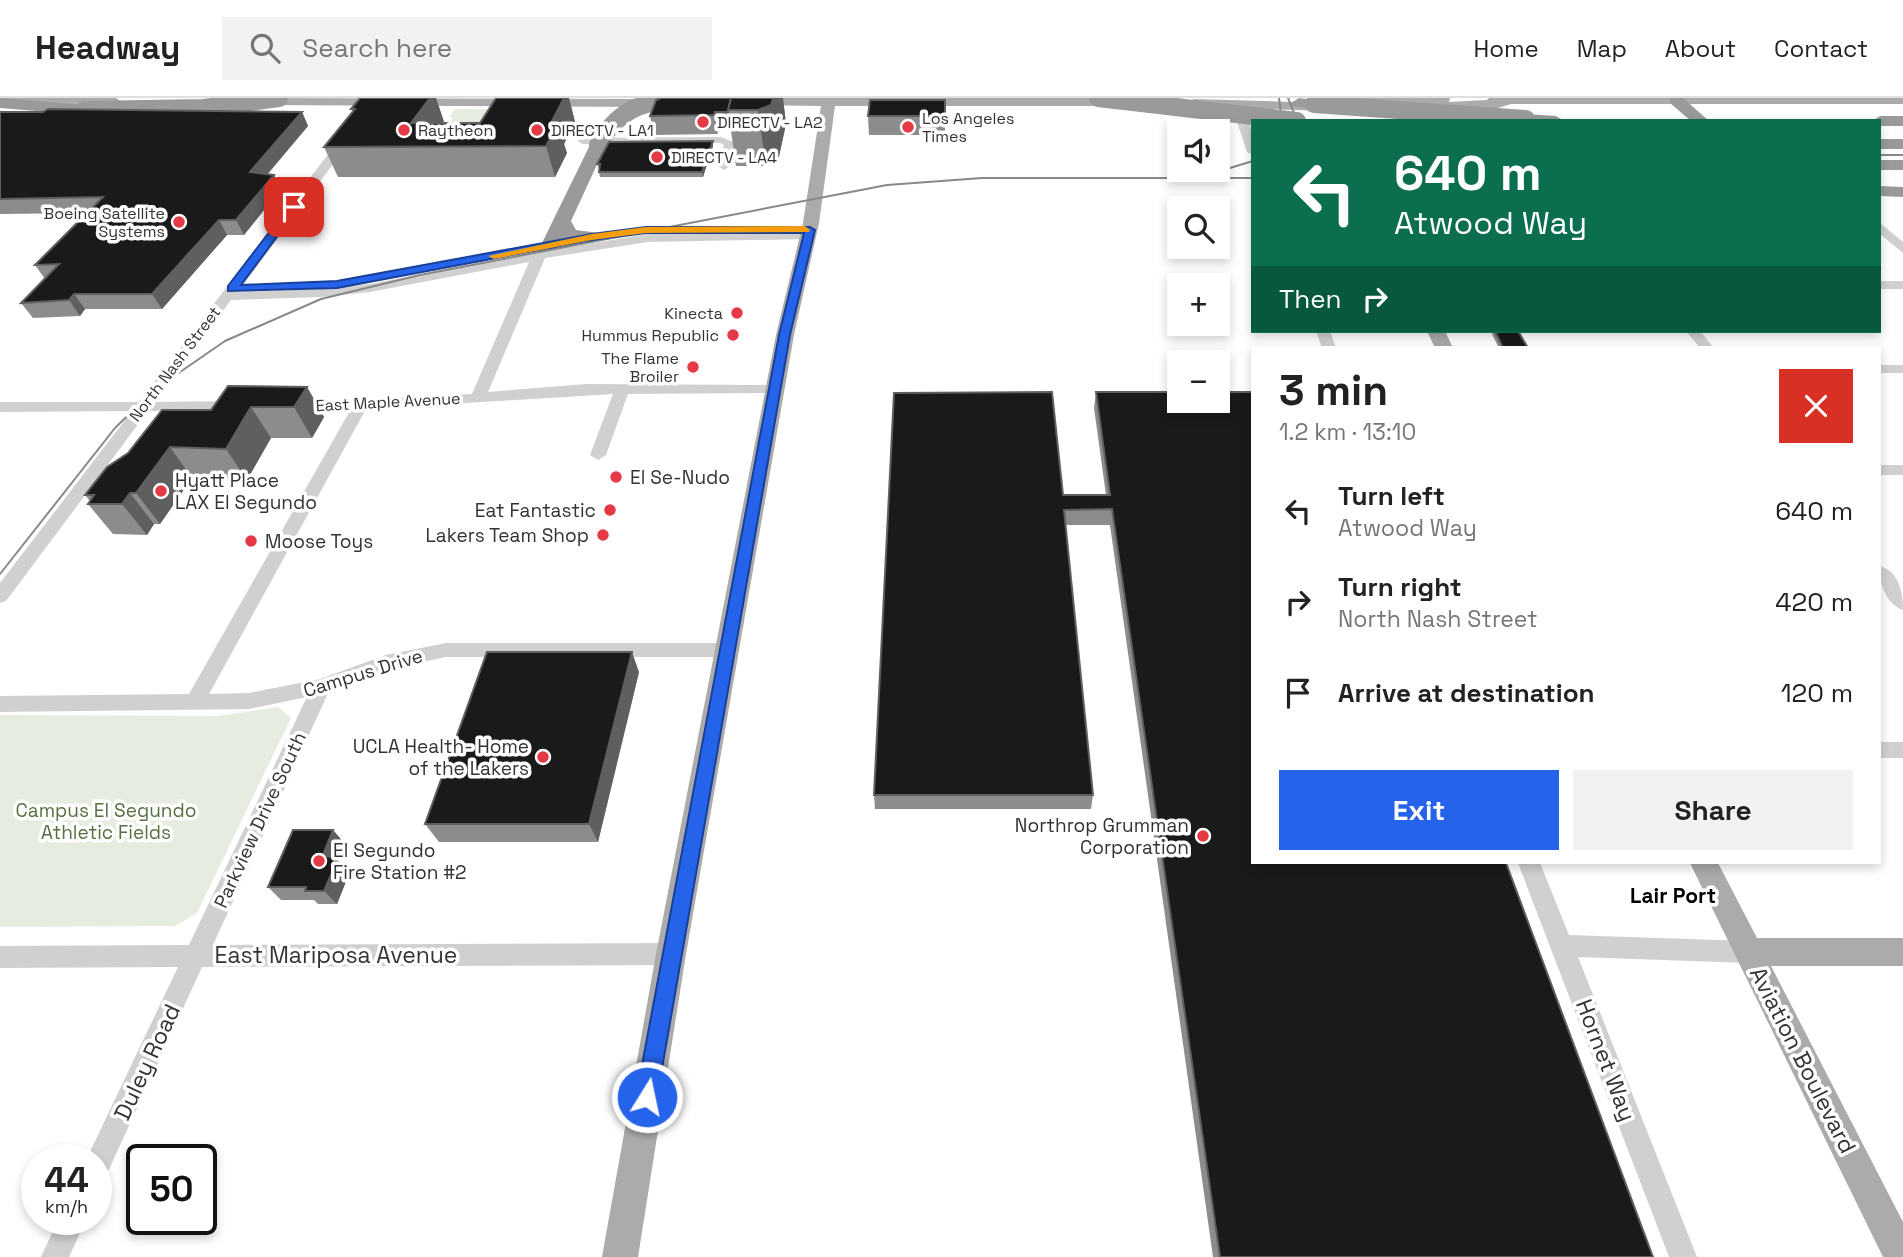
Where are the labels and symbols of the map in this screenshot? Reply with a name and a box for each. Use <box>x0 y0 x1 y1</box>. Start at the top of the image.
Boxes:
place label: Los Angeles Times <box>922 108 1014 147</box>
place label: DIRECTV - LA2 <box>717 112 823 133</box>
marker: DIRECTV - LA2 <box>695 114 711 130</box>
marker: Los Angeles Times <box>900 119 916 135</box>
place label: Raytheon <box>418 120 493 141</box>
place label: DIRECTV - LA1 <box>551 120 654 141</box>
marker: Raytheon <box>396 122 412 138</box>
marker: DIRECTV - LA1 <box>529 122 545 138</box>
place label: DIRECTV - LA4 <box>671 147 777 168</box>
marker: DIRECTV - LA4 <box>649 149 665 165</box>
pin <box>264 177 324 237</box>
place label: Boeing Satellite Systems <box>44 203 165 242</box>
marker: Boeing Satellite Systems <box>171 214 187 230</box>
street label: North Nash Street <box>125 302 225 426</box>
place label: Kinecta <box>664 303 723 324</box>
marker: Kinecta <box>729 305 745 321</box>
place label: Hummus Republic <box>582 325 719 346</box>
marker: Hummus Republic <box>725 327 741 343</box>
place label: The Flame Broiler <box>601 348 679 387</box>
marker: The Flame Broiler <box>685 359 701 375</box>
street label: East Maple Avenue <box>315 388 461 416</box>
place label: El Se-Nudo <box>630 465 730 490</box>
place label: Hyatt Place LAX El Segundo <box>175 468 317 515</box>
marker: El Se-Nudo <box>608 469 624 485</box>
marker: Hyatt Place LAX El Segundo <box>153 483 169 499</box>
place label: Eat Fantastic <box>475 498 596 523</box>
marker: Eat Fantastic <box>602 502 618 518</box>
place label: Lakers Team Shop <box>425 523 589 548</box>
marker: Lakers Team Shop <box>595 527 611 543</box>
place label: Moose Toys <box>265 529 373 554</box>
marker: Moose Toys <box>243 533 259 549</box>
street label: Campus Drive <box>300 643 426 703</box>
street label: Parkview Drive South <box>208 728 312 912</box>
place label: UCLA Health- Home of the Lakers <box>353 734 529 781</box>
marker: UCLA Health- Home of the Lakers <box>535 749 551 765</box>
park label: Campus El Segundo Athletic Fields <box>16 798 196 845</box>
place label: Northrop Grumman Corporation <box>1015 813 1189 860</box>
marker: Northrop Grumman Corporation <box>1195 828 1211 844</box>
place label: El Segundo Fire Station #2 <box>333 838 467 885</box>
marker: El Segundo Fire Station #2 <box>311 853 327 869</box>
district label: Lair Port <box>1630 882 1716 909</box>
street label: East Mariposa Avenue <box>215 940 457 970</box>
street label: Aviation Boulevard <box>1743 962 1863 1158</box>
street label: Hornet Way <box>1569 995 1643 1125</box>
street label: Duley Road <box>107 999 187 1125</box>
position arrow <box>610 1060 684 1134</box>
speed limit sign: 50 <box>126 1144 217 1235</box>

